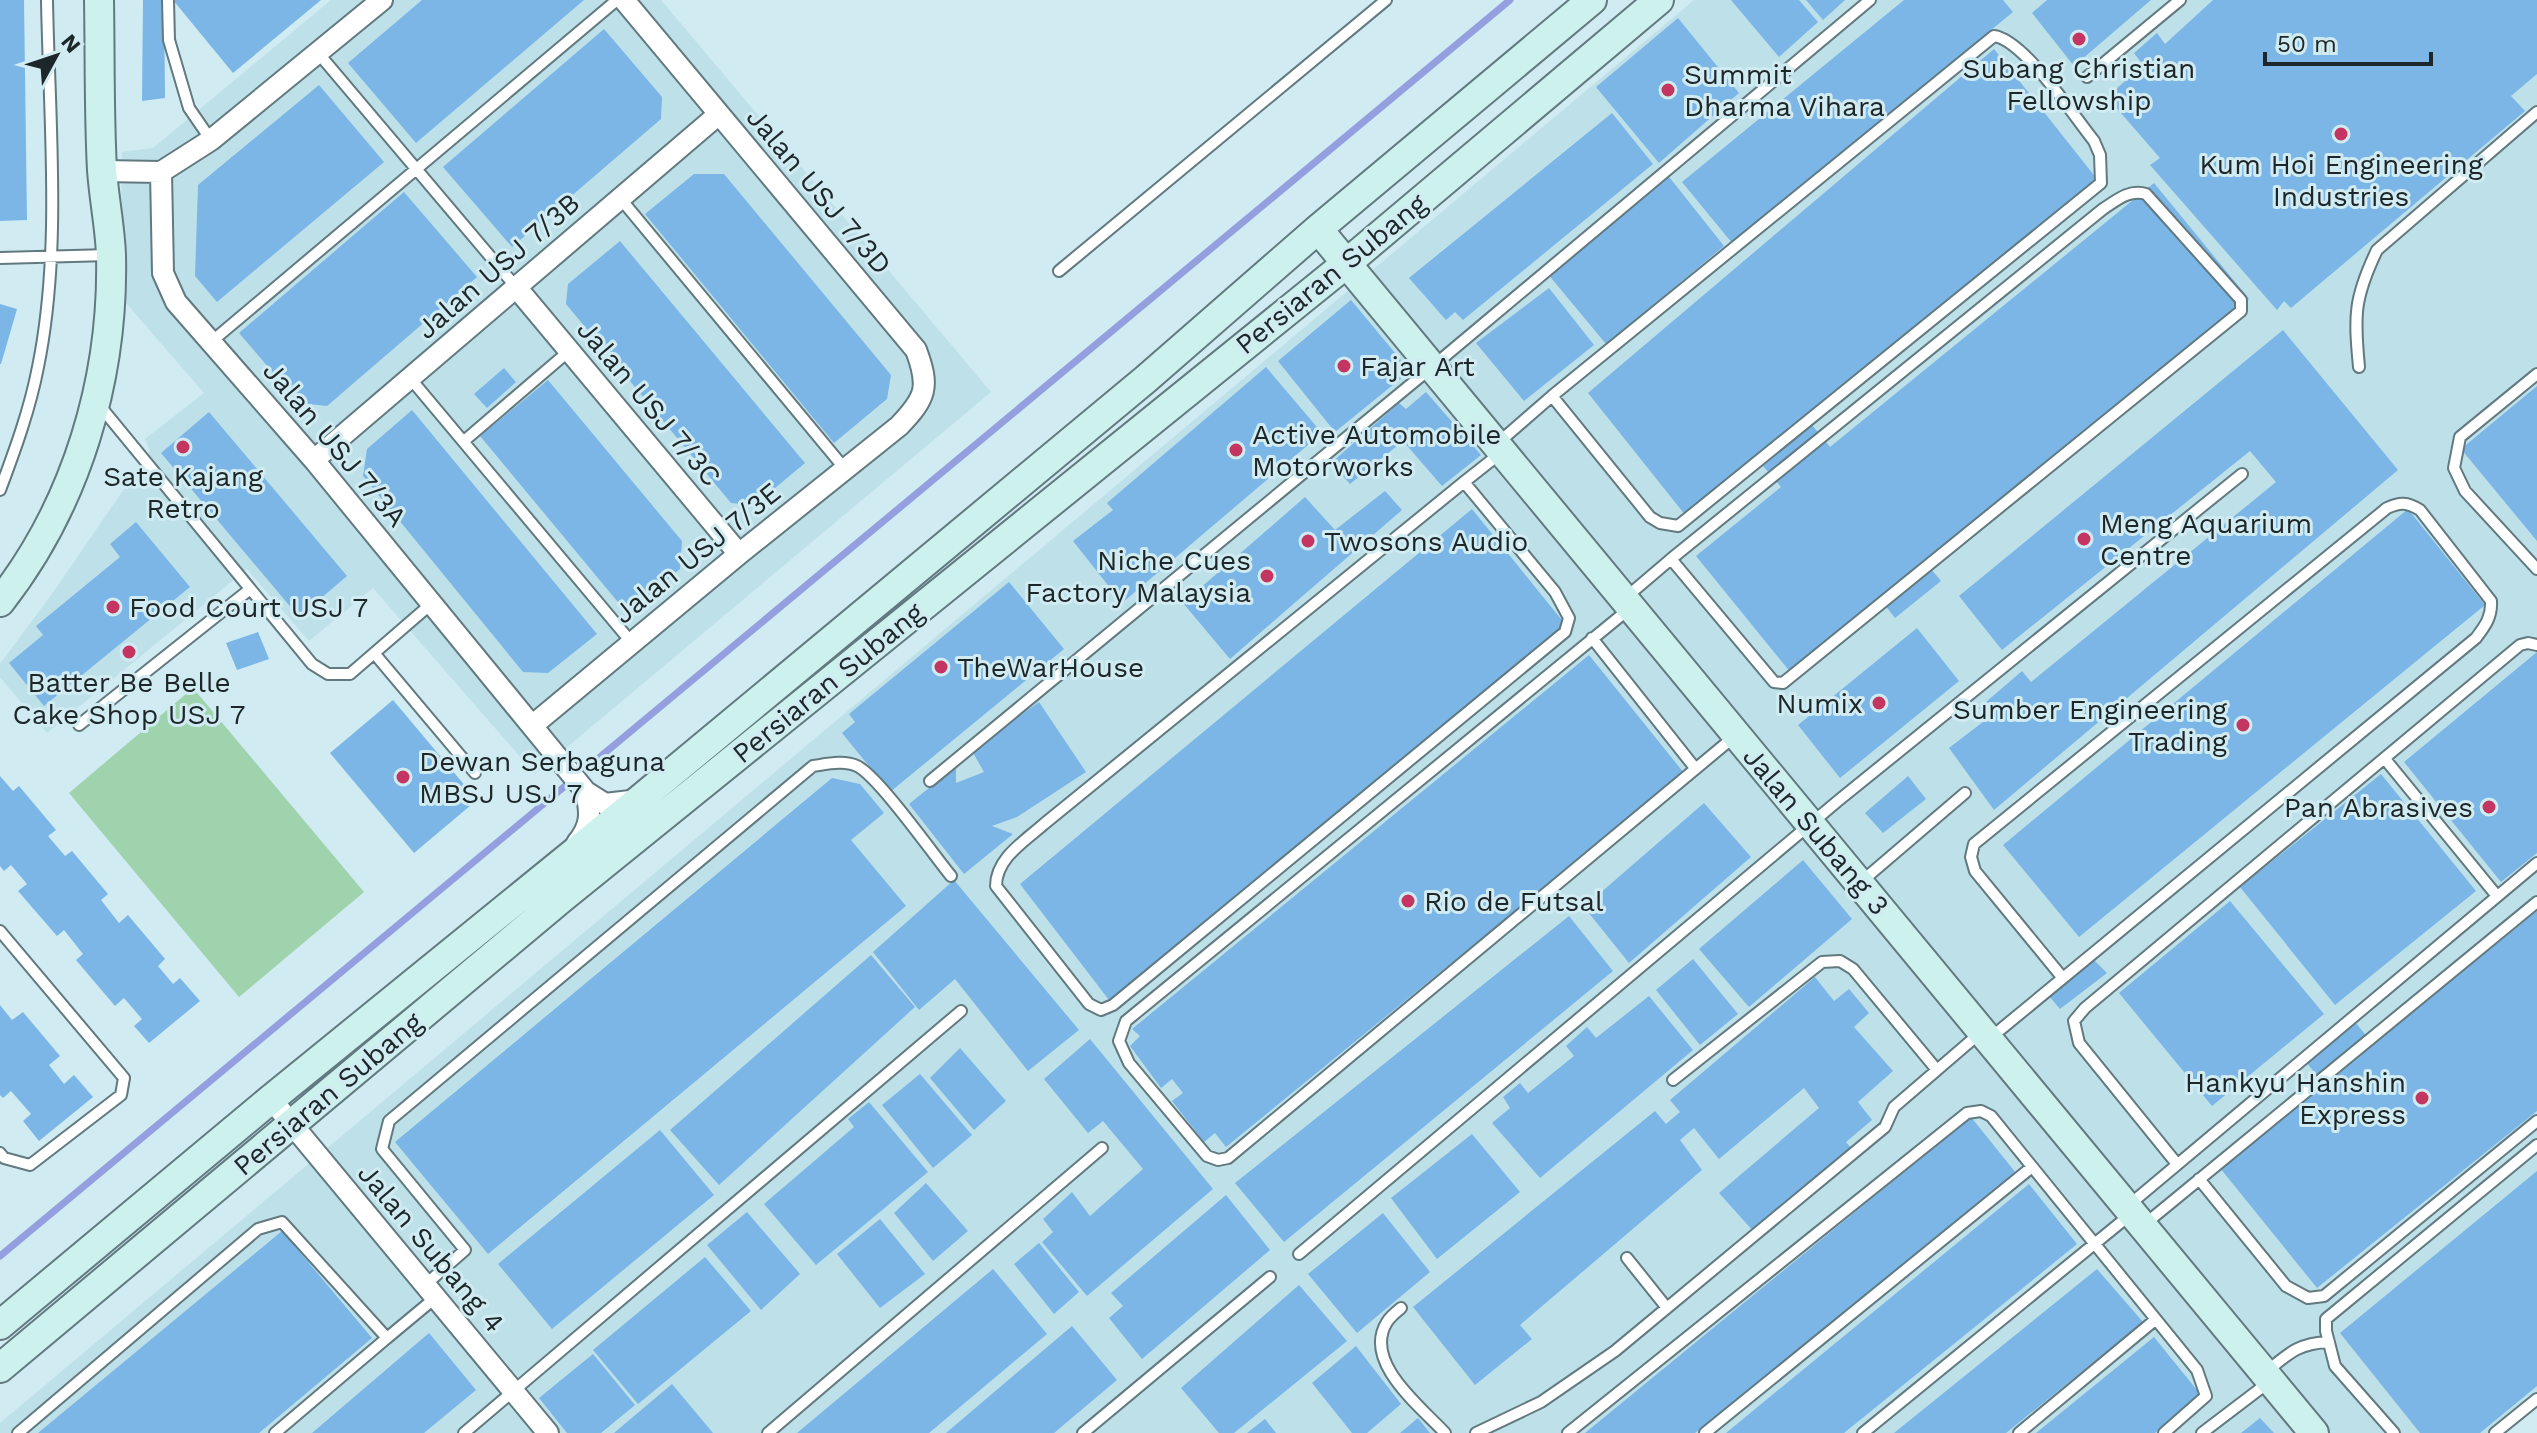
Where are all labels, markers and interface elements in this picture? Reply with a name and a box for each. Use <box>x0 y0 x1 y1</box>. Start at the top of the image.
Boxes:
north arrow <box>16 16 96 96</box>
scale bar <box>2265 16 2431 66</box>
text: N <box>56 29 86 58</box>
marker: Subang Christian Fellowship <box>2070 30 2088 48</box>
text: 50 m <box>2277 30 2337 58</box>
place label: Subang Christian Fellowship <box>1963 52 2195 117</box>
place label: Summit Dharma Vihara <box>1684 58 1885 123</box>
marker: Summit Dharma Vihara <box>1659 81 1677 99</box>
street label: Jalan USJ 7/3D <box>740 101 898 281</box>
marker: Kum Hoi Engineering Industries <box>2332 125 2350 143</box>
place label: Kum Hoi Engineering Industries <box>2199 148 2483 213</box>
street label: Jalan USJ 7/3B <box>410 186 586 346</box>
street label: Persiaran Subang <box>1229 187 1433 361</box>
street label: Jalan USJ 7/3C <box>570 313 728 493</box>
place label: Fajar Art <box>1360 350 1475 383</box>
street label: Jalan USJ 7/3A <box>256 355 414 533</box>
marker: Fajar Art <box>1335 357 1353 375</box>
place label: Active Automobile Motorworks <box>1252 418 1501 483</box>
marker: Sate Kajang Retro <box>174 438 192 456</box>
marker: Active Automobile Motorworks <box>1227 441 1245 459</box>
place label: Sate Kajang Retro <box>103 460 263 525</box>
street label: Jalan USJ 7/3E <box>607 476 787 630</box>
place label: Meng Aquarium Centre <box>2100 507 2312 572</box>
place label: Twosons Audio <box>1324 525 1528 558</box>
marker: Meng Aquarium Centre <box>2075 530 2093 548</box>
marker: Twosons Audio <box>1299 532 1317 550</box>
place label: Niche Cues Factory Malaysia <box>1025 544 1251 609</box>
marker: Niche Cues Factory Malaysia <box>1258 567 1276 585</box>
place label: Food Court USJ 7 <box>129 591 368 624</box>
street label: Persiaran Subang <box>726 596 930 770</box>
marker: Food Court USJ 7 <box>104 598 122 616</box>
marker: Batter Be Belle Cake Shop USJ 7 <box>120 643 138 661</box>
place label: TheWarHouse <box>957 651 1144 684</box>
marker: TheWarHouse <box>932 658 950 676</box>
place label: Batter Be Belle Cake Shop USJ 7 <box>12 666 246 731</box>
place label: Numix <box>1776 687 1863 720</box>
place label: Sumber Engineering Trading <box>1953 693 2227 758</box>
marker: Numix <box>1870 694 1888 712</box>
marker: Sumber Engineering Trading <box>2234 716 2252 734</box>
street label: Jalan Subang 3 <box>1736 740 1896 922</box>
place label: Dewan Serbaguna MBSJ USJ 7 <box>419 745 665 810</box>
marker: Dewan Serbaguna MBSJ USJ 7 <box>394 768 412 786</box>
place label: Pan Abrasives <box>2284 791 2473 824</box>
marker: Pan Abrasives <box>2480 798 2498 816</box>
place label: Rio de Futsal <box>1424 885 1604 918</box>
marker: Rio de Futsal <box>1399 892 1417 910</box>
street label: Persiaran Subang <box>227 1005 429 1183</box>
place label: Hankyu Hanshin Express <box>2185 1066 2406 1131</box>
marker: Hankyu Hanshin Express <box>2413 1089 2431 1107</box>
street label: Jalan Subang 4 <box>351 1157 511 1339</box>

